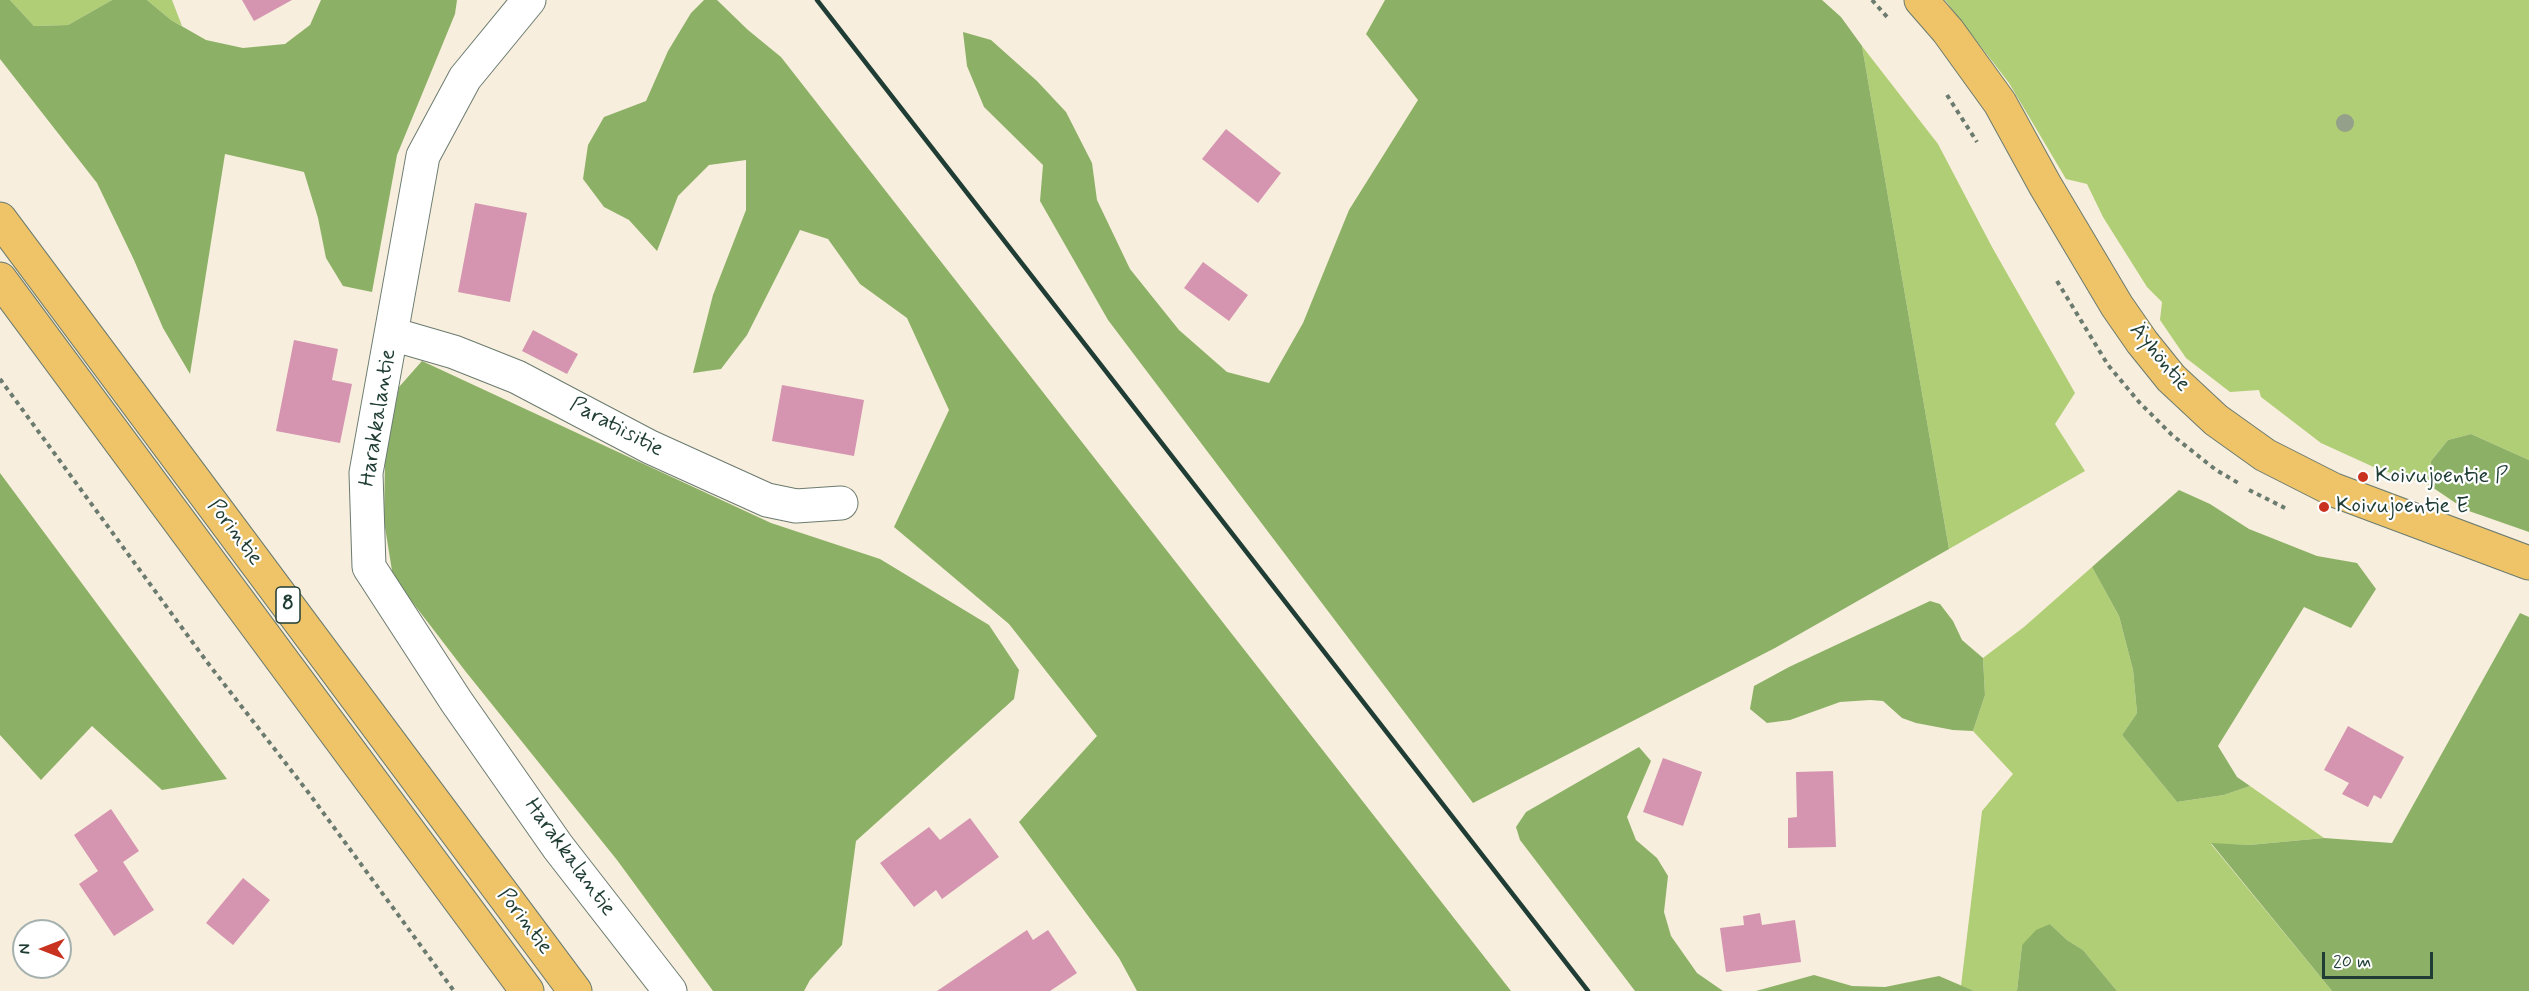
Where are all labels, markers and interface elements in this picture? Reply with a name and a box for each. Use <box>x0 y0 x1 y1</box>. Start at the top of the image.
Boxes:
street label: Äyhöntie <box>2123 318 2195 398</box>
street label: Harakkalantie <box>355 347 403 489</box>
street label: Paratiisitie <box>565 392 667 464</box>
place label: Koivujoentie P <box>2375 464 2508 490</box>
marker: Koivujoentie P <box>2356 470 2370 484</box>
place label: Koivujoentie E <box>2336 494 2469 520</box>
street label: Porintie <box>201 495 267 571</box>
marker: Koivujoentie E <box>2317 500 2331 514</box>
road number: 8 <box>276 587 300 623</box>
street label: Harakkalantie <box>518 794 620 922</box>
street label: Porintie <box>491 884 557 960</box>
north arrow <box>12 919 72 979</box>
scale bar <box>2325 940 2436 978</box>
text: N <box>15 944 36 954</box>
text: 20 m <box>2333 950 2371 974</box>

